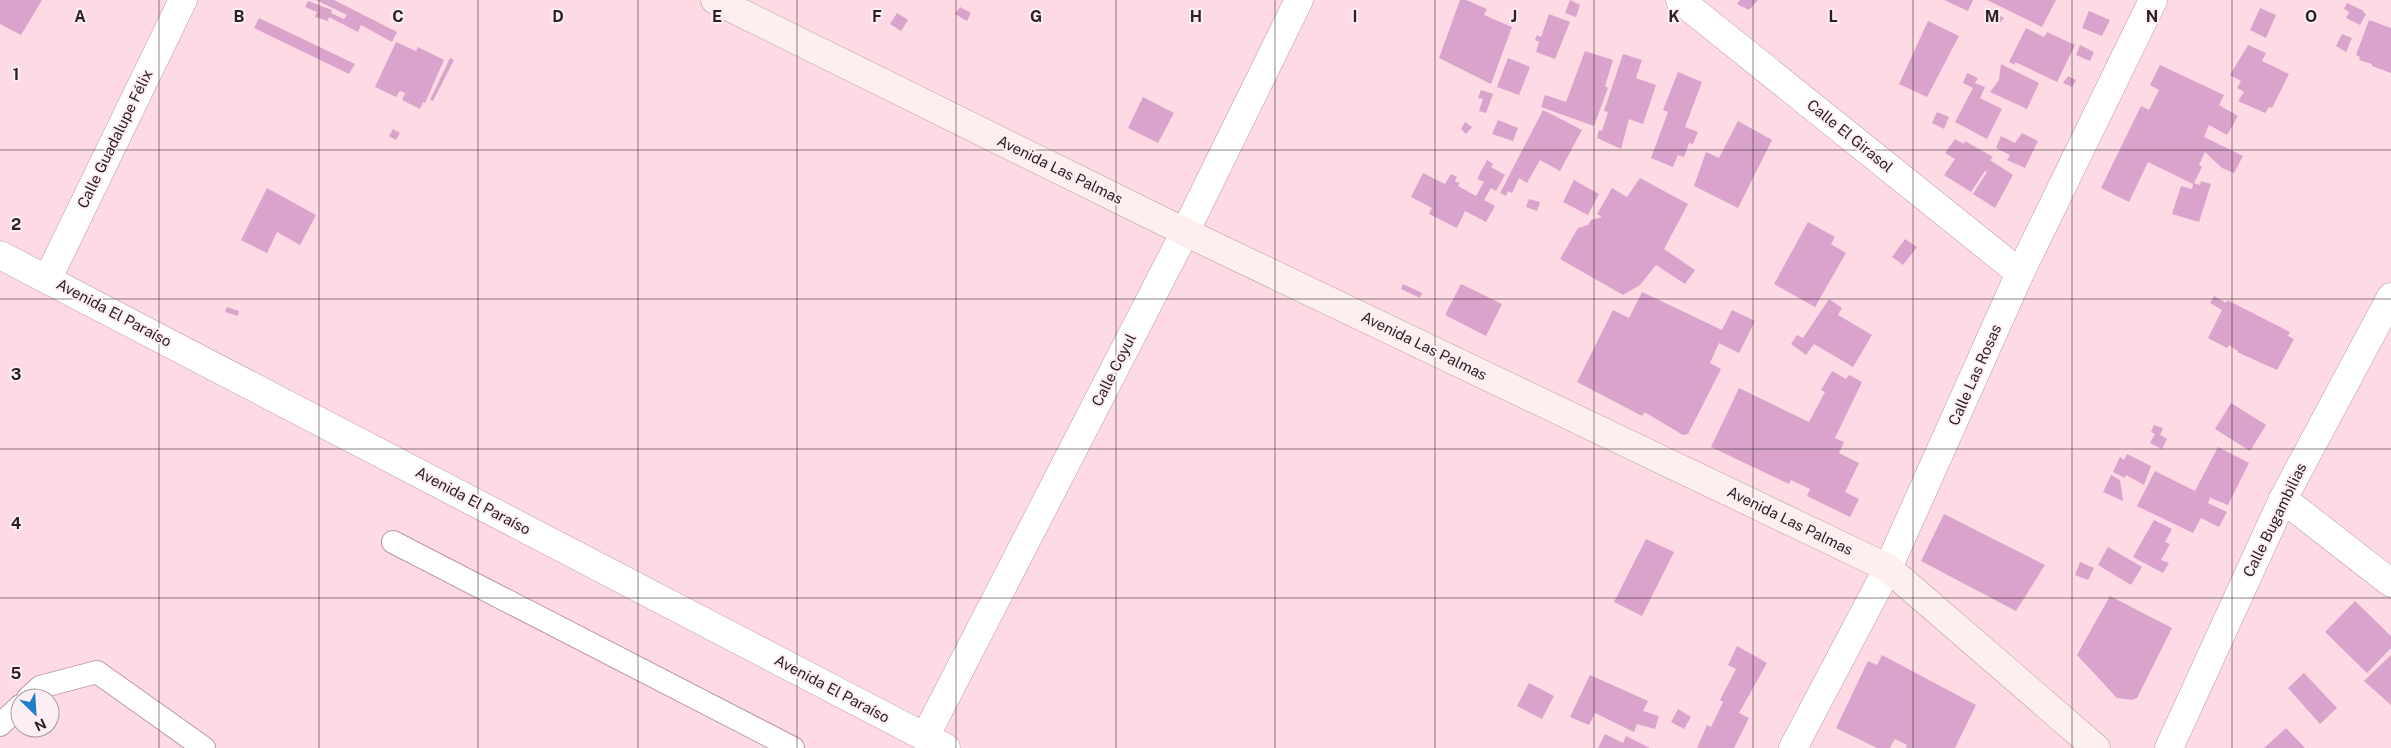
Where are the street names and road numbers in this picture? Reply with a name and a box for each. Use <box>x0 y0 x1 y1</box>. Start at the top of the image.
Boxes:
street label: Calle Guadalupe Félix <box>74 67 156 211</box>
street label: Calle El Girasol <box>1804 96 1897 175</box>
street label: Avenida Las Palmas <box>995 132 1126 207</box>
street label: Avenida El Paraíso <box>54 275 175 350</box>
street label: Avenida Las Palmas <box>1359 308 1490 383</box>
street label: Calle Las Rosas <box>1945 322 2004 428</box>
street label: Calle Coyul <box>1088 331 1139 409</box>
street label: Calle Bugambilias <box>2240 460 2310 580</box>
street label: Avenida El Paraíso <box>413 463 534 538</box>
street label: Avenida Las Palmas <box>1725 483 1856 558</box>
street label: Avenida El Paraíso <box>772 651 893 726</box>

